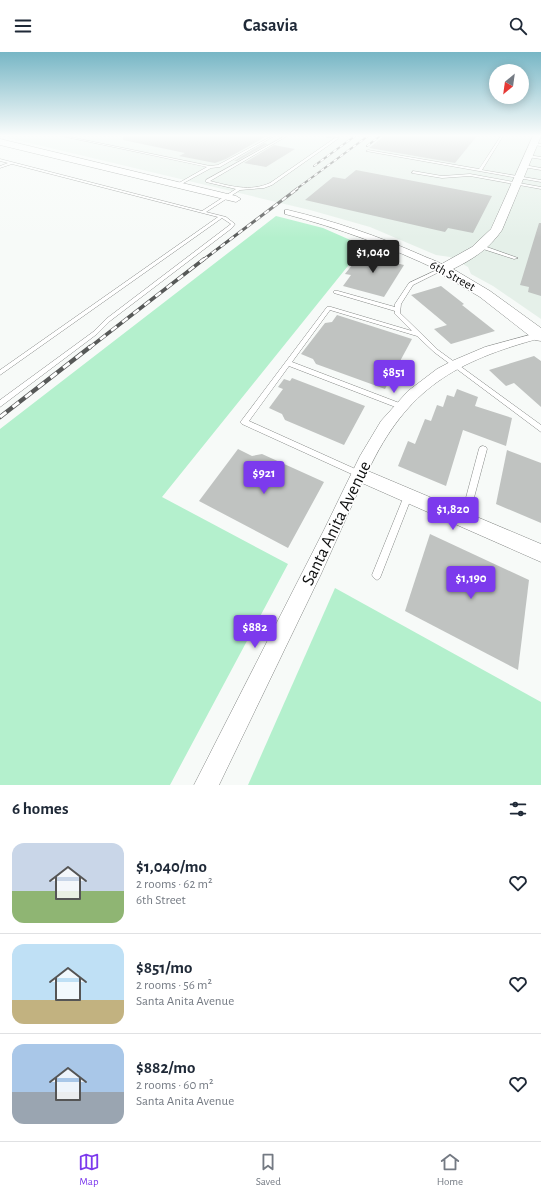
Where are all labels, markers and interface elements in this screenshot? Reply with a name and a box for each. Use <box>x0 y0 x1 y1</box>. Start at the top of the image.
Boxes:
icon: menu <box>12 15 34 37</box>
icon: search <box>507 15 529 37</box>
text: Casavia <box>243 17 298 35</box>
north arrow <box>489 64 529 104</box>
map controls <box>489 64 529 104</box>
pin: $1,040 <box>340 240 406 274</box>
text: $1,040 <box>356 246 390 259</box>
street label: 6th Street <box>427 259 477 294</box>
pin: $851 <box>370 360 418 394</box>
text: $851 <box>383 366 405 379</box>
street label: Santa Anita Avenue <box>299 458 375 588</box>
pin: $921 <box>240 461 288 495</box>
text: $921 <box>253 467 275 480</box>
pin: $1,820 <box>420 497 486 531</box>
text: $1,820 <box>437 503 469 516</box>
pin: $1,190 <box>438 566 504 600</box>
text: $1,190 <box>455 572 487 585</box>
pin: $882 <box>231 615 279 649</box>
text: $882 <box>243 621 267 634</box>
icon: filters <box>507 798 529 820</box>
text: 6 homes <box>12 800 68 817</box>
text: $1,040/mo <box>136 858 207 875</box>
icon: home <box>44 859 92 907</box>
icon: heart <box>507 872 529 894</box>
text: 2 rooms · 62 m² <box>136 878 212 891</box>
text: 6th Street <box>136 894 186 907</box>
text: $851/mo <box>136 959 192 976</box>
icon: home <box>44 960 92 1008</box>
icon: heart <box>507 973 529 995</box>
text: 2 rooms · 56 m² <box>136 979 212 992</box>
text: Santa Anita Avenue <box>136 995 234 1008</box>
text: $882/mo <box>136 1059 195 1076</box>
icon: home <box>44 1060 92 1108</box>
icon: heart <box>507 1073 529 1095</box>
text: 2 rooms · 60 m² <box>136 1079 213 1092</box>
text: Santa Anita Avenue <box>136 1095 234 1108</box>
tab: Map <box>78 1151 100 1188</box>
tab: Saved <box>256 1151 281 1188</box>
tab: Home <box>437 1151 463 1188</box>

